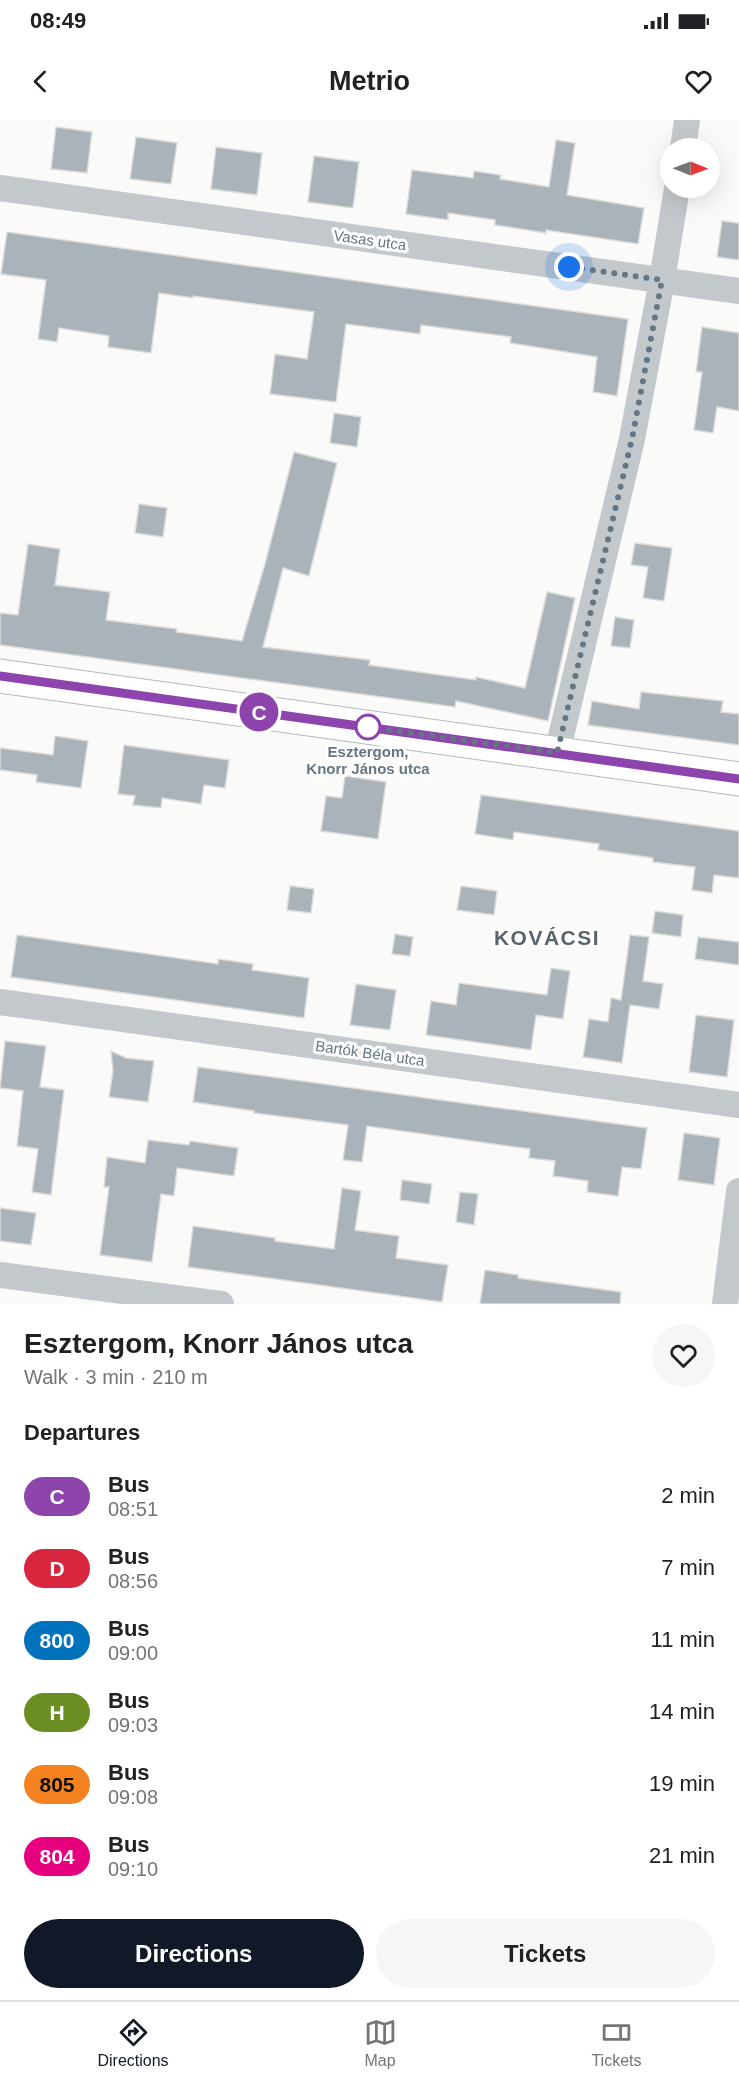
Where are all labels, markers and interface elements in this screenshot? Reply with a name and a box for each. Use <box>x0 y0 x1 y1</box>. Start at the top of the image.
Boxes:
text: 08:49 <box>30 8 86 33</box>
icon: back <box>24 65 57 98</box>
icon: heart <box>682 65 715 98</box>
text: Metrio <box>329 66 410 96</box>
north arrow <box>660 138 720 198</box>
map controls <box>660 138 720 198</box>
street label: Vasas utca <box>333 226 408 254</box>
your location <box>554 252 584 282</box>
line badge: C <box>240 692 278 732</box>
text: C <box>251 701 267 724</box>
marker: Esztergom, Knorr János utca <box>355 714 381 740</box>
place label: Esztergom, Knorr János utca <box>306 743 430 777</box>
district label: KOVÁCSI <box>494 926 600 949</box>
street label: Bartók Béla utca <box>314 1037 426 1069</box>
button: heart <box>652 1324 715 1387</box>
text: Esztergom, Knorr János utca <box>24 1328 413 1359</box>
text: Walk · 3 min · 210 m <box>24 1366 208 1388</box>
text: Departures <box>24 1420 140 1445</box>
text: Bus <box>108 1472 150 1497</box>
text: 2 min <box>661 1483 715 1508</box>
text: C <box>49 1485 65 1508</box>
text: 08:51 <box>108 1498 158 1520</box>
text: Bus <box>108 1544 150 1569</box>
text: 7 min <box>661 1555 715 1580</box>
text: D <box>49 1557 65 1580</box>
text: 08:56 <box>108 1570 158 1592</box>
text: Bus <box>108 1616 150 1641</box>
text: 11 min <box>651 1627 715 1652</box>
text: 800 <box>39 1629 75 1652</box>
text: 09:00 <box>108 1642 158 1664</box>
text: Bus <box>108 1688 150 1713</box>
text: 14 min <box>649 1699 715 1724</box>
text: H <box>49 1701 65 1724</box>
text: 09:03 <box>108 1714 158 1736</box>
text: Bus <box>108 1760 150 1785</box>
text: 19 min <box>649 1771 715 1796</box>
text: 805 <box>39 1773 75 1796</box>
text: 09:08 <box>108 1786 158 1808</box>
text: Bus <box>108 1832 150 1857</box>
text: 21 min <box>649 1843 715 1868</box>
text: 804 <box>39 1845 75 1868</box>
text: 09:10 <box>108 1858 158 1880</box>
button: Directions <box>24 1919 364 1988</box>
button: Tickets <box>376 1919 715 1988</box>
tab: Directions <box>97 2016 169 2070</box>
tab: Map <box>364 2016 397 2070</box>
tab: Tickets <box>591 2016 642 2070</box>

